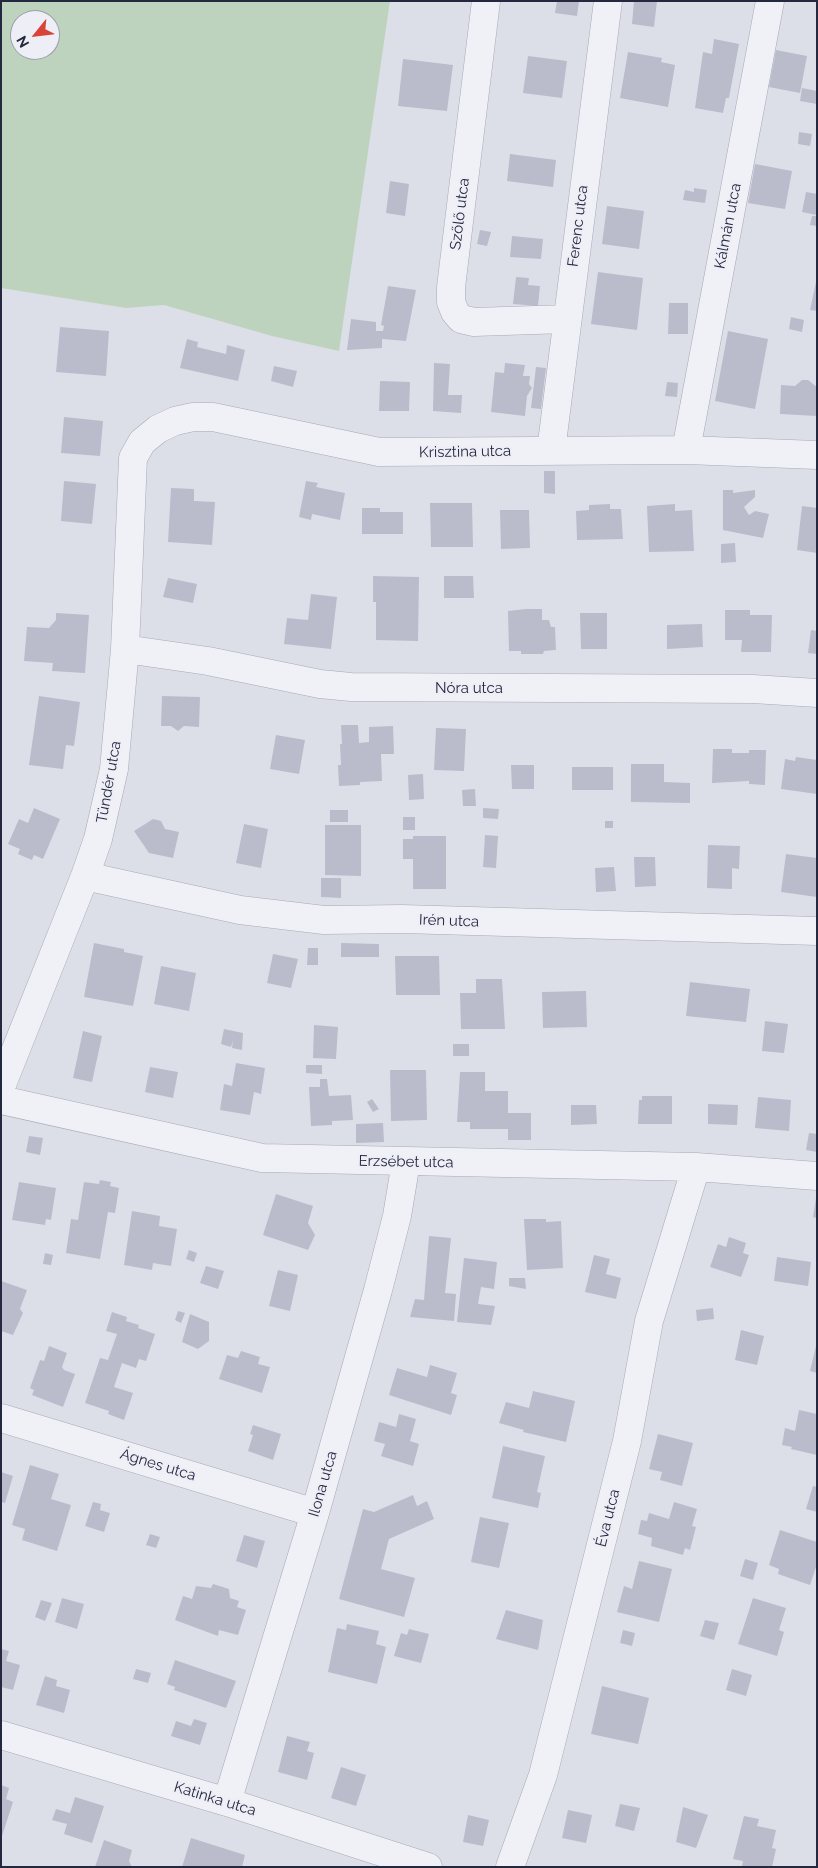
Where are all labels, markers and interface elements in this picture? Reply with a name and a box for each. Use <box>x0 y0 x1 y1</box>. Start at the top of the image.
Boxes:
north arrow <box>10 10 60 60</box>
text: N <box>13 33 32 50</box>
street label: Szőlő utca <box>447 177 473 251</box>
street label: Kálmán utca <box>711 182 745 270</box>
street label: Ferenc utca <box>564 184 592 268</box>
street label: Krisztina utca <box>419 442 511 462</box>
street label: Nóra utca <box>435 679 503 697</box>
street label: Tündér utca <box>93 740 125 824</box>
street label: Irén utca <box>419 911 479 931</box>
street label: Erzsébet utca <box>358 1152 454 1172</box>
street label: Ágnes utca <box>118 1445 198 1485</box>
street label: Ilona utca <box>305 1449 341 1519</box>
street label: Éva utca <box>592 1487 624 1549</box>
street label: Katinka utca <box>172 1778 258 1820</box>

